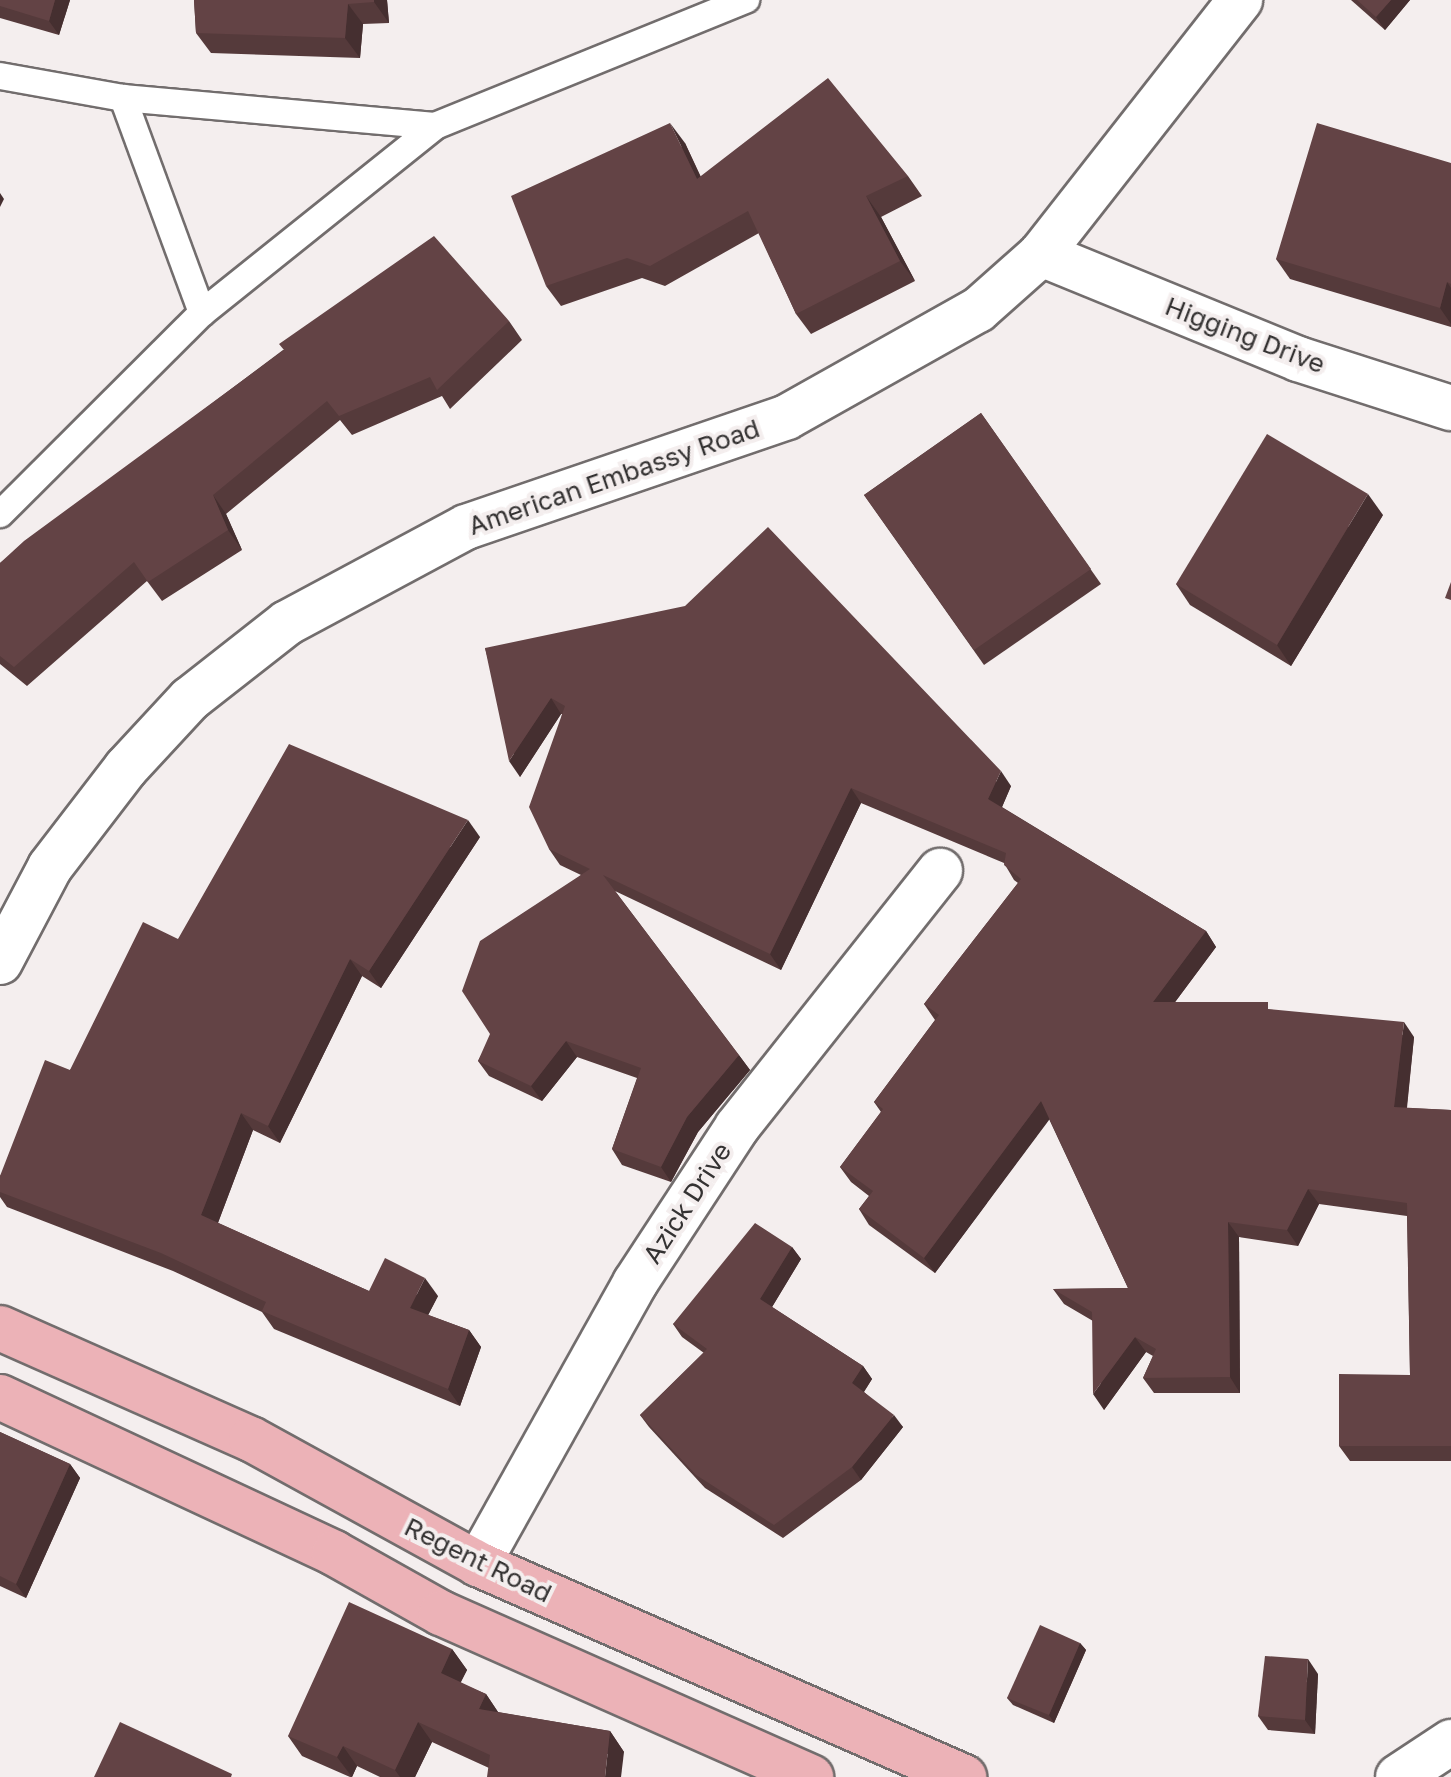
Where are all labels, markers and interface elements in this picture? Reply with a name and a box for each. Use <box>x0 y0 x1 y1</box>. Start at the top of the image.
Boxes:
street label: Higging Drive <box>1161 290 1329 380</box>
street label: American Embassy Road <box>464 412 764 542</box>
street label: Azick Drive <box>636 1137 738 1269</box>
street label: Regent Road <box>399 1511 557 1609</box>

